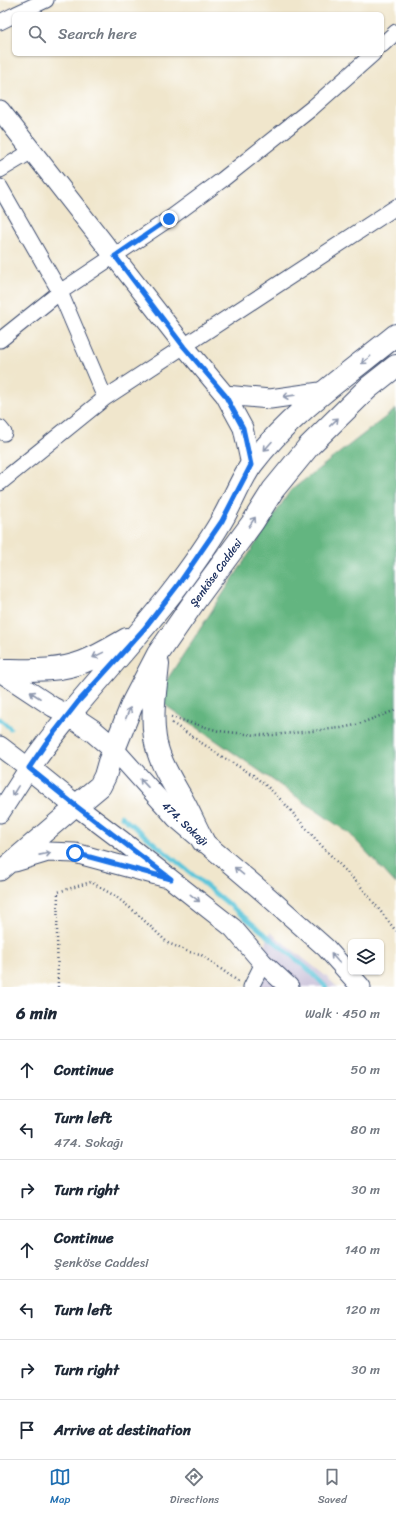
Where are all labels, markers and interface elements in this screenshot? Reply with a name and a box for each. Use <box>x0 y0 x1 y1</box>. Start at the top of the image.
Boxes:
search box <box>12 12 384 56</box>
text: Search here <box>58 21 137 47</box>
icon: search <box>26 23 48 45</box>
route end <box>160 210 178 228</box>
one-way arrow <box>360 356 371 364</box>
one-way arrow <box>283 392 296 400</box>
one-way arrow <box>329 417 339 427</box>
one-way arrow <box>264 440 273 451</box>
one-way arrow <box>248 517 256 528</box>
street label: Şenköse Caddesi <box>185 534 248 611</box>
one-way arrow <box>92 652 104 659</box>
one-way arrow <box>30 691 41 699</box>
one-way arrow <box>125 708 133 720</box>
one-way arrow <box>139 778 148 788</box>
one-way arrow <box>11 785 19 796</box>
street label: 474. Sokağı <box>157 797 213 851</box>
route start <box>66 844 84 862</box>
one-way arrow <box>39 849 52 857</box>
one-way arrow <box>233 867 244 876</box>
one-way arrow <box>190 894 201 903</box>
map controls <box>348 939 384 975</box>
button: layers <box>348 939 384 975</box>
one-way arrow <box>330 953 340 963</box>
text: 6 min <box>16 998 57 1028</box>
text: Walk · 450 m <box>305 1002 380 1025</box>
text: Continue <box>54 1057 114 1083</box>
text: 50 m <box>350 1058 380 1081</box>
icon: ahead <box>16 1059 38 1081</box>
text: Turn left <box>54 1105 112 1131</box>
text: 80 m <box>351 1118 380 1141</box>
icon: left <box>16 1119 38 1141</box>
text: 474. Sokağı <box>54 1131 123 1154</box>
text: Turn right <box>54 1177 119 1203</box>
text: 30 m <box>351 1178 380 1201</box>
icon: right <box>16 1179 38 1201</box>
text: Continue <box>54 1225 114 1251</box>
text: 140 m <box>345 1238 380 1261</box>
icon: ahead <box>16 1239 38 1261</box>
text: Şenköse Caddesi <box>54 1251 149 1274</box>
text: Turn left <box>54 1297 112 1323</box>
text: 120 m <box>345 1298 380 1321</box>
icon: left <box>16 1299 38 1321</box>
text: Turn right <box>54 1357 119 1383</box>
text: 30 m <box>351 1358 380 1381</box>
icon: right <box>16 1359 38 1381</box>
text: Arrive at destination <box>54 1417 191 1443</box>
icon: arrive <box>16 1419 38 1441</box>
tab: Map <box>49 1466 71 1509</box>
tab: Directions <box>170 1466 219 1509</box>
tab: Saved <box>318 1466 347 1509</box>

